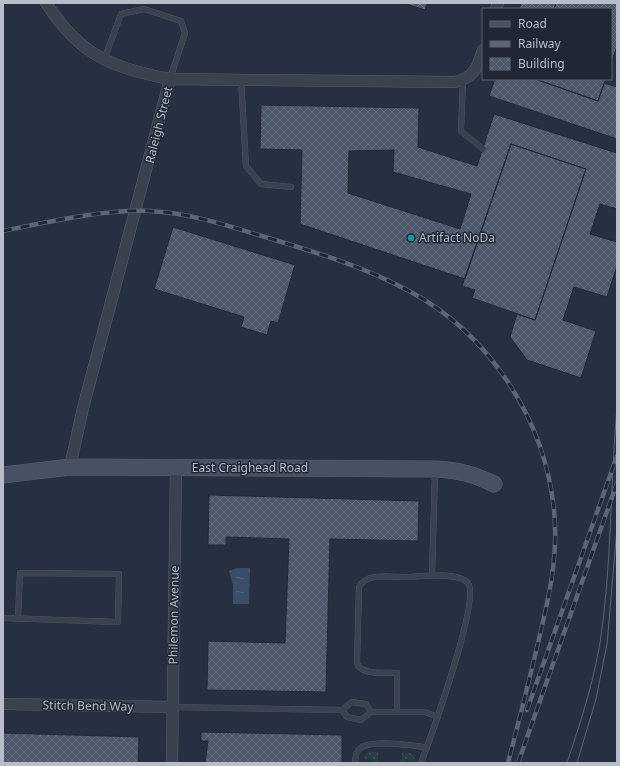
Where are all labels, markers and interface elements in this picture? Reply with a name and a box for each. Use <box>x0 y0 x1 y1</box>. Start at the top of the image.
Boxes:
legend <box>482 8 612 80</box>
text: Road <box>518 15 547 32</box>
text: Railway <box>518 35 562 52</box>
text: Building <box>518 55 565 72</box>
street label: Raleigh Street <box>141 84 176 165</box>
place label: Artifact NoDa <box>419 229 495 246</box>
marker: Artifact NoDa <box>406 233 416 243</box>
street label: East Craighead Road <box>192 459 308 476</box>
street label: Philemon Avenue <box>164 565 183 665</box>
street label: Stitch Bend Way <box>42 696 134 715</box>

